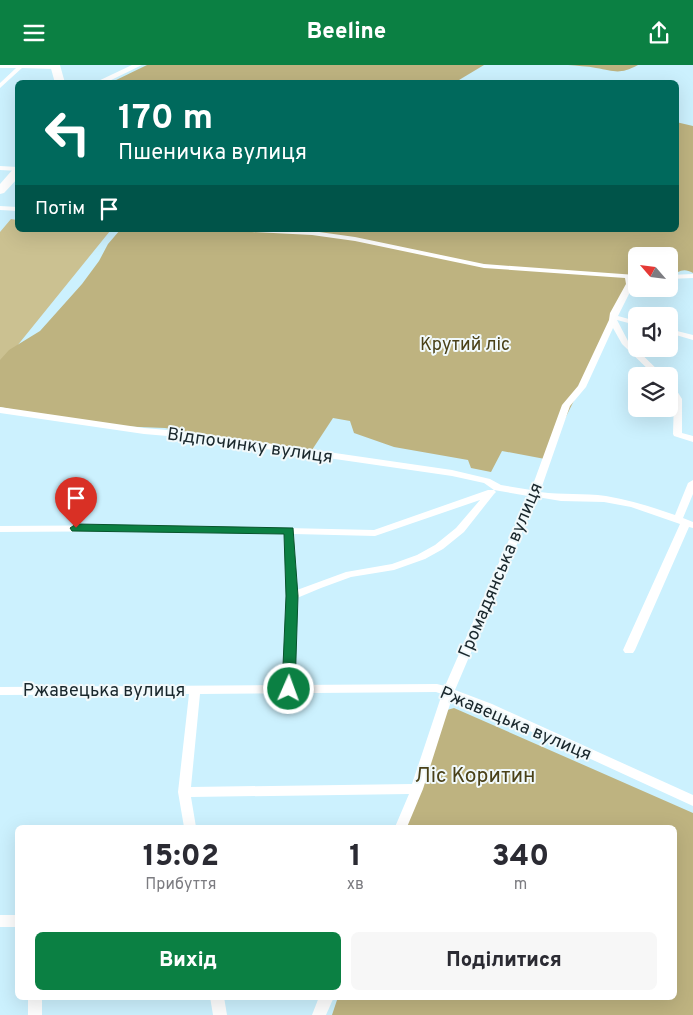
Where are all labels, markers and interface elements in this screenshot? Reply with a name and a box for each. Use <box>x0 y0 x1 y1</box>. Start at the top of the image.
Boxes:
icon: menu <box>20 19 48 47</box>
text: Beeline <box>307 19 386 46</box>
icon: share <box>645 19 673 47</box>
text: 170 m <box>118 97 213 141</box>
icon: left <box>35 100 100 165</box>
text: Пшеничка вулиця <box>118 140 307 167</box>
icon: arrive <box>95 195 123 223</box>
text: Потім <box>35 197 85 221</box>
north arrow <box>628 247 678 297</box>
map controls <box>628 247 678 417</box>
button: sound <box>628 307 678 357</box>
park label: Крутий ліс <box>420 334 510 357</box>
button: layers <box>628 367 678 417</box>
street label: Відпочинку вулиця <box>165 423 334 470</box>
pin <box>55 477 97 528</box>
street label: Громадянська вулиця <box>454 480 549 662</box>
icon: arrive <box>62 484 90 512</box>
position arrow <box>262 662 314 714</box>
street label: Ржавецька вулиця <box>23 680 185 703</box>
street label: Ржавецька вулиця <box>436 682 595 767</box>
park label: Ліс Коритин <box>414 763 536 790</box>
text: 15:02 <box>143 839 219 876</box>
text: 1 <box>349 839 362 876</box>
text: 340 <box>492 839 549 876</box>
text: Прибуття <box>145 875 216 895</box>
text: хв <box>347 875 364 895</box>
text: m <box>514 875 527 895</box>
button: Вихід <box>35 932 341 990</box>
button: Поділитися <box>351 932 657 990</box>

